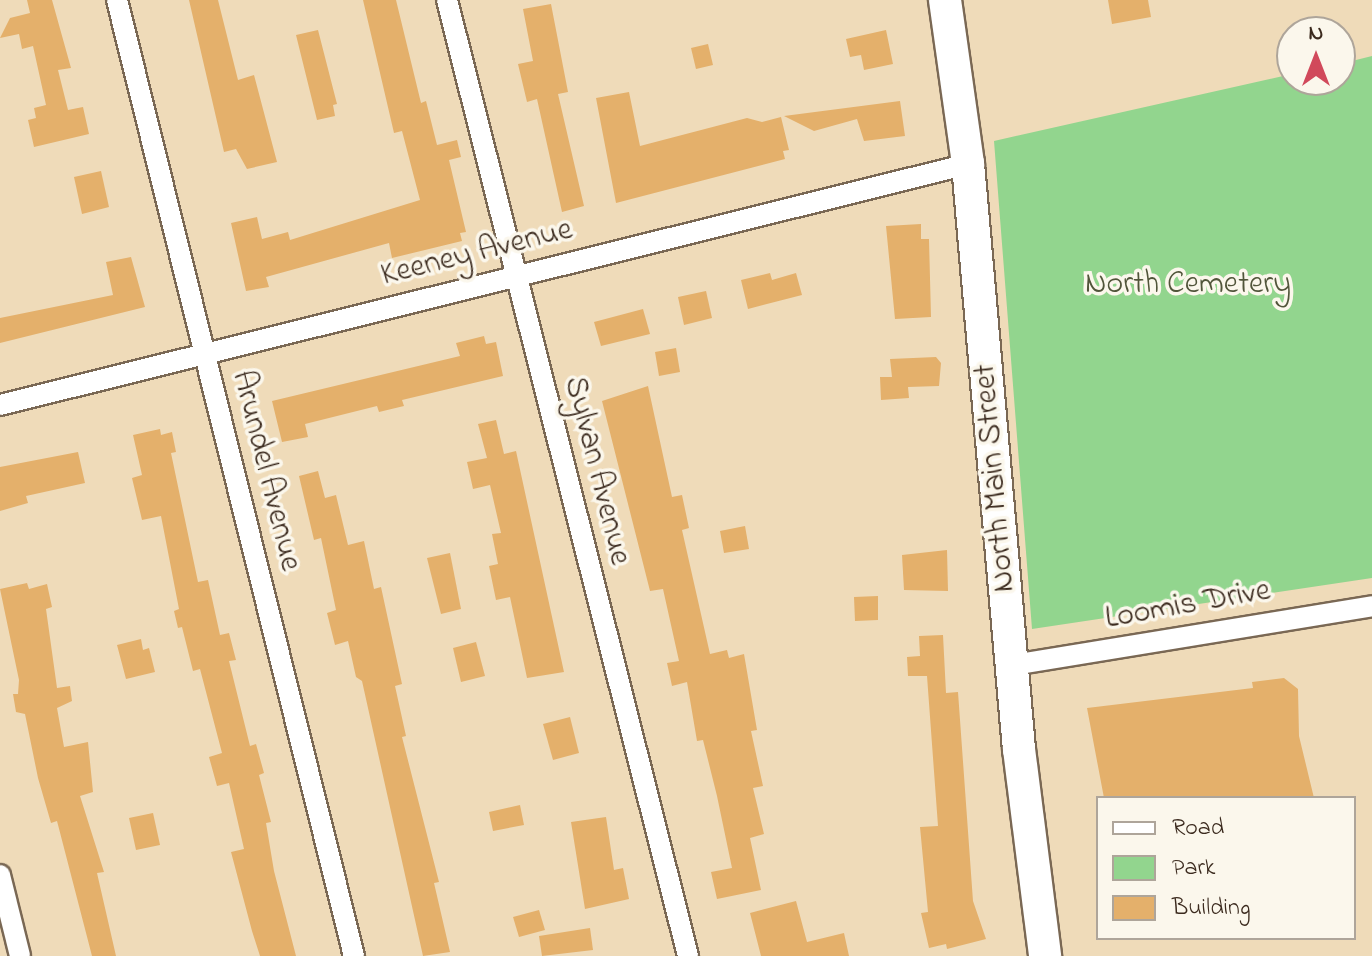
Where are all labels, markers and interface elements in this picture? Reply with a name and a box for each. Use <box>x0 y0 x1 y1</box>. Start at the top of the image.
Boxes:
north arrow <box>1276 16 1356 96</box>
text: N <box>1309 18 1323 50</box>
street label: Keeney Avenue <box>377 212 577 296</box>
park label: North Cemetery <box>1085 266 1291 304</box>
street label: North Main Street <box>967 362 1025 594</box>
street label: Arundel Avenue <box>222 367 308 575</box>
street label: Sylvan Avenue <box>554 373 638 569</box>
street label: Loomis Drive <box>1103 573 1273 639</box>
legend <box>1096 796 1356 940</box>
text: Road <box>1172 811 1224 846</box>
text: Park <box>1172 851 1215 886</box>
text: Building <box>1172 891 1251 926</box>

